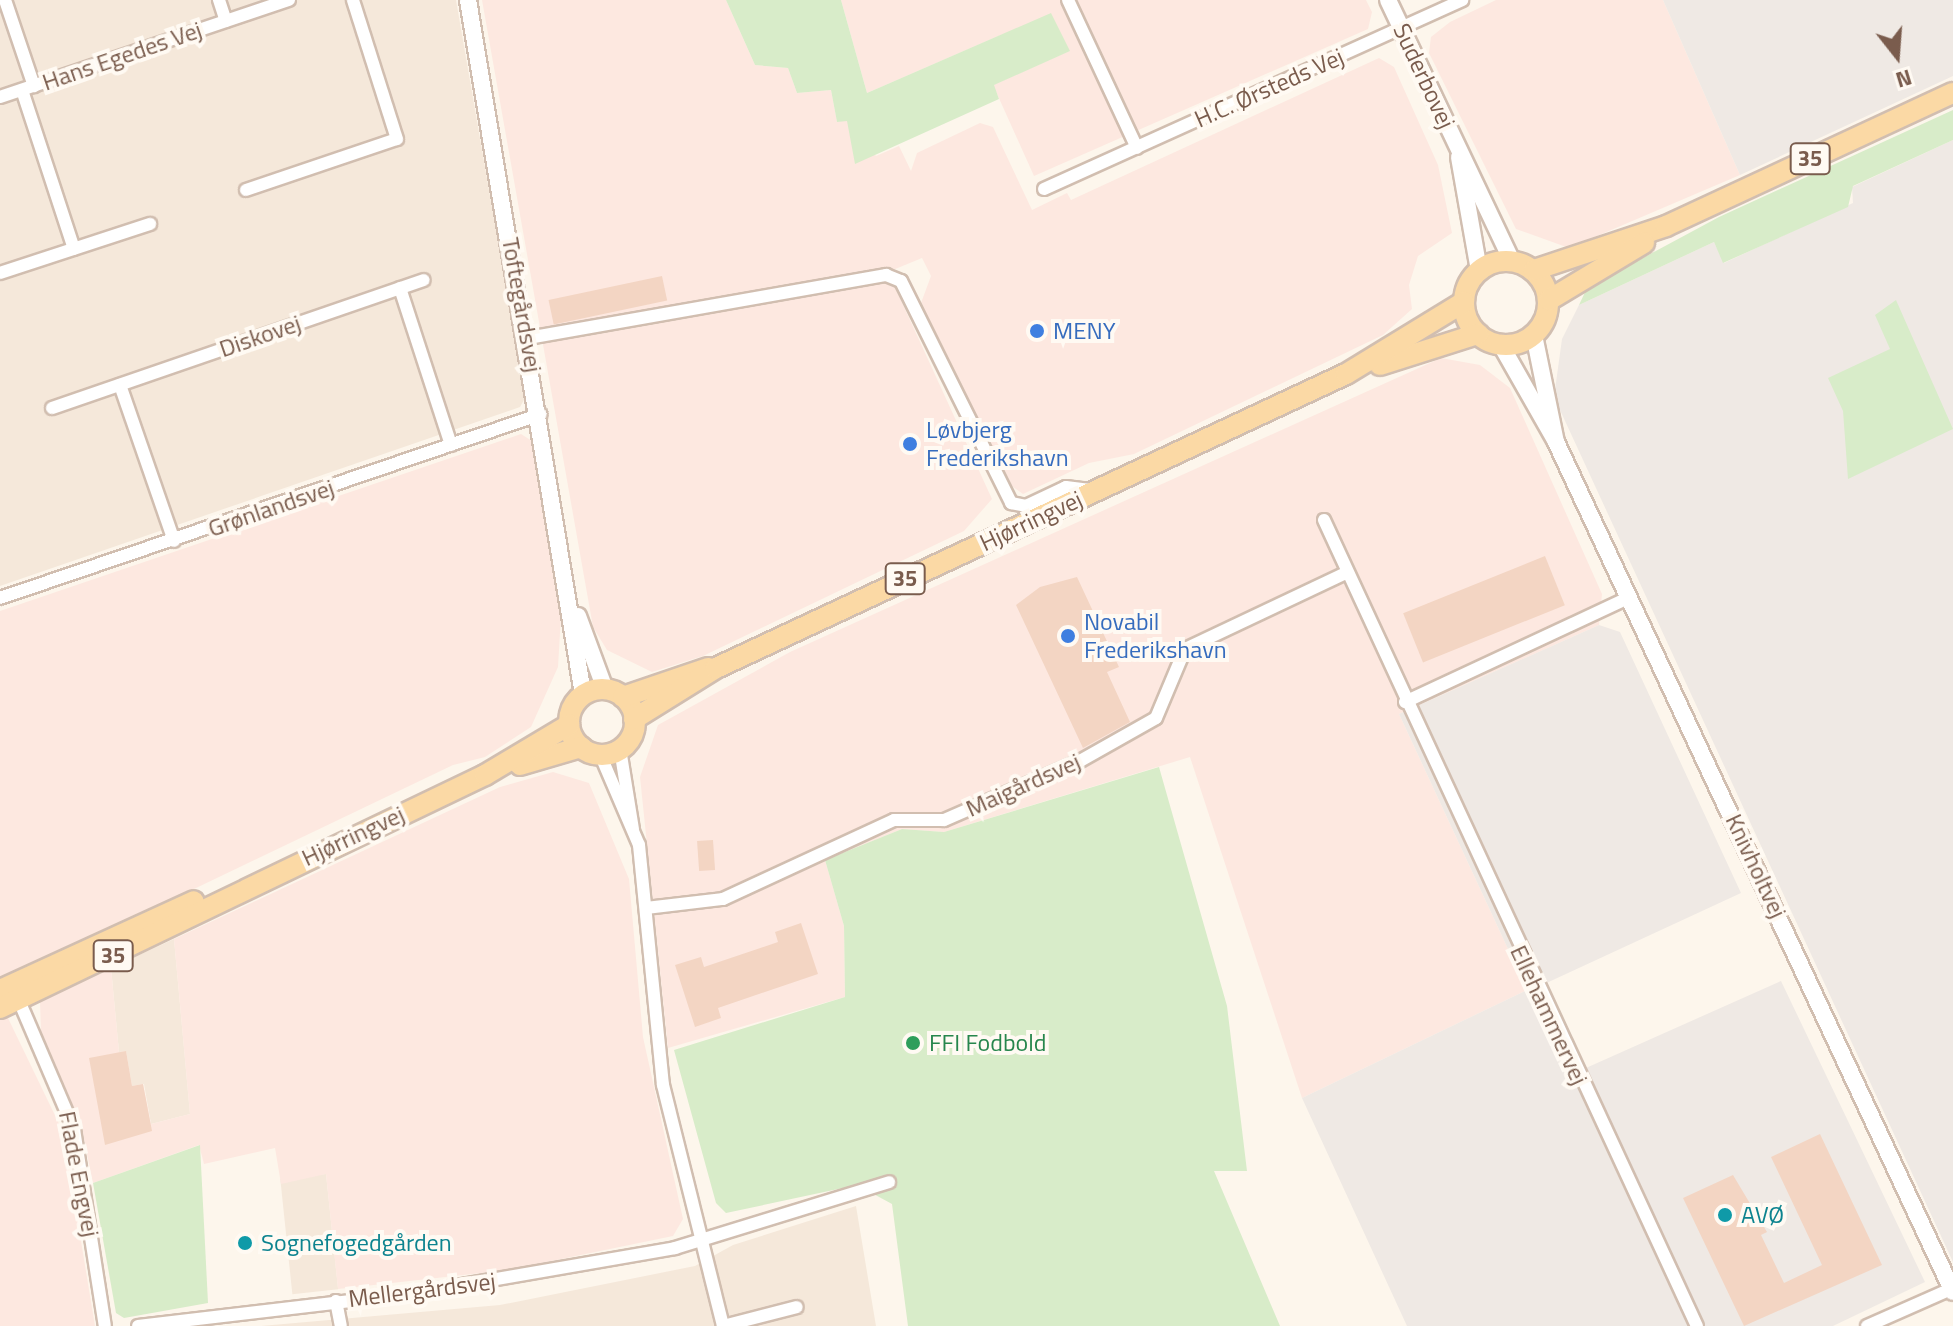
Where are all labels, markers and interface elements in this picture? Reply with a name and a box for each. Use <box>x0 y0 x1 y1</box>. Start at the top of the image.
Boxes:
street label: Hans Egedes Vej <box>38 15 206 97</box>
north arrow <box>1857 16 1937 96</box>
street label: Suderbovej <box>1387 19 1461 133</box>
street label: H.C. Ørsteds Vej <box>1190 42 1348 134</box>
text: N <box>1892 60 1916 97</box>
road number: 35 <box>1788 141 1832 177</box>
street label: Toftegårdsvej <box>496 235 548 375</box>
street label: Diskovej <box>215 309 305 363</box>
place label: MENY <box>1053 317 1116 345</box>
marker: MENY <box>1028 322 1046 340</box>
place label: Løvbjerg Frederikshavn <box>926 416 1069 472</box>
marker: Løvbjerg Frederikshavn <box>901 435 919 453</box>
street label: Grønlandsvej <box>204 473 338 543</box>
street label: Hjørringvej <box>975 485 1087 557</box>
road number: 35 <box>883 561 927 597</box>
place label: Novabil Frederikshavn <box>1084 608 1227 664</box>
marker: Novabil Frederikshavn <box>1059 627 1077 645</box>
street label: Maigårdsvej <box>961 747 1085 823</box>
street label: Hjørringvej <box>297 800 409 872</box>
street label: Knivholtvej <box>1719 809 1793 923</box>
road number: 35 <box>91 938 135 974</box>
street label: Ellehammervej <box>1504 941 1594 1089</box>
place label: FFI Fodbold <box>929 1029 1047 1057</box>
marker: FFI Fodbold <box>904 1034 922 1052</box>
street label: Flade Engvej <box>53 1109 105 1239</box>
place label: AVØ <box>1741 1201 1784 1229</box>
marker: AVØ <box>1716 1206 1734 1224</box>
place label: Sognefogedgården <box>261 1229 452 1257</box>
marker: Sognefogedgården <box>236 1234 254 1252</box>
street label: Mellergårdsvej <box>347 1267 497 1313</box>

